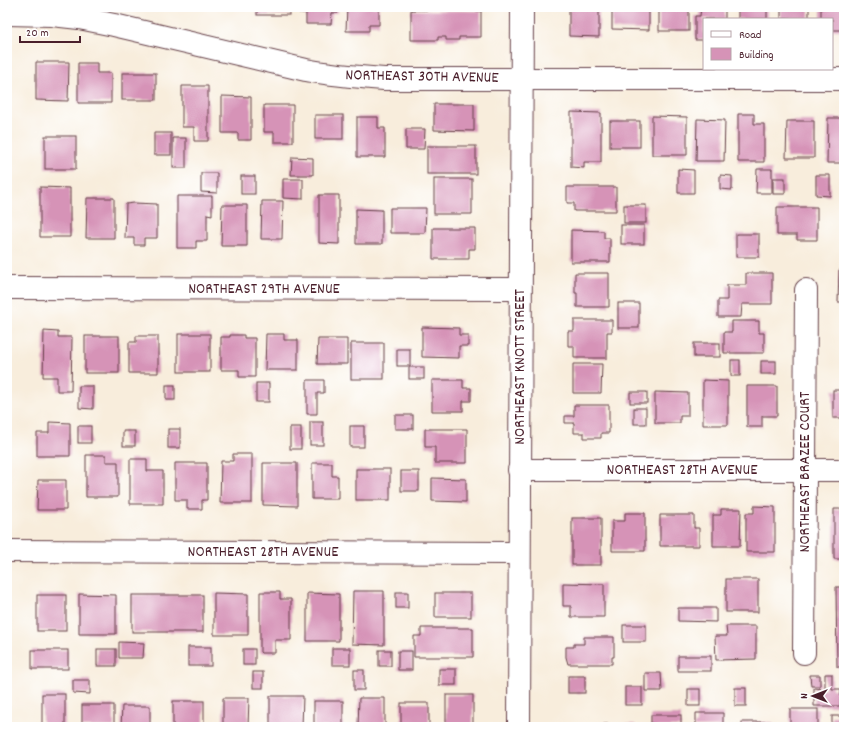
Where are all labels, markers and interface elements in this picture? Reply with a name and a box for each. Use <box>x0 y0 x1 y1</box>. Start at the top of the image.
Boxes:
scale bar <box>20 18 80 44</box>
legend <box>703 18 833 70</box>
text: 20 m <box>26 25 49 42</box>
text: Road <box>739 27 761 44</box>
text: Building <box>739 47 774 64</box>
street label: NORTHEAST 30TH AVENUE <box>345 64 500 90</box>
street label: NORTHEAST 29TH AVENUE <box>188 278 341 301</box>
street label: NORTHEAST KNOTT STREET <box>509 289 532 445</box>
street label: NORTHEAST BRAZEE COURT <box>794 391 817 552</box>
street label: NORTHEAST 28TH AVENUE <box>607 459 758 482</box>
street label: NORTHEAST 28TH AVENUE <box>188 541 339 564</box>
north arrow <box>793 676 833 716</box>
text: N <box>797 693 813 699</box>

